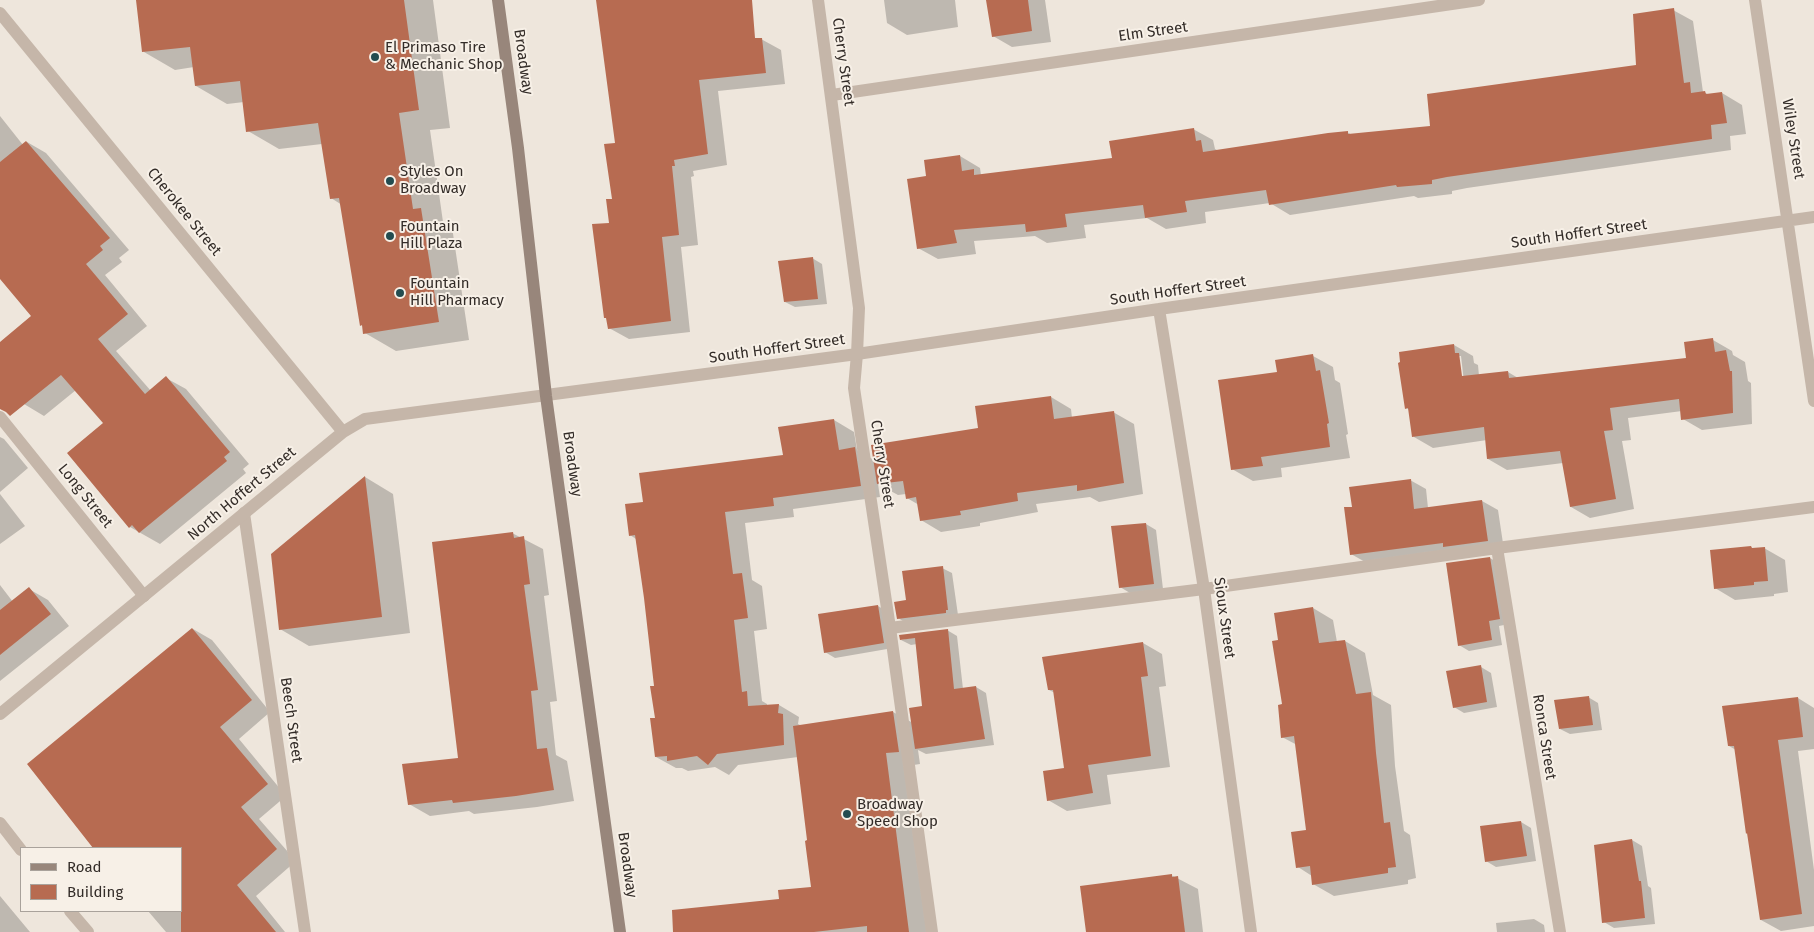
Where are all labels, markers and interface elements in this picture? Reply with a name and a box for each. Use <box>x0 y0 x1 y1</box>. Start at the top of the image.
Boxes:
street label: Cherry Street <box>828 17 858 107</box>
street label: Elm Street <box>1117 18 1189 46</box>
street label: Broadway <box>509 28 537 96</box>
place label: El Primaso Tire & Mechanic Shop <box>385 39 503 74</box>
marker: El Primaso Tire & Mechanic Shop <box>369 51 381 63</box>
street label: Wiley Street <box>1778 98 1808 180</box>
place label: Styles On Broadway <box>400 163 466 198</box>
street label: Cherokee Street <box>143 164 225 260</box>
marker: Styles On Broadway <box>384 175 396 187</box>
street label: South Hoffert Street <box>1510 216 1648 252</box>
place label: Fountain Hill Plaza <box>400 218 463 253</box>
marker: Fountain Hill Plaza <box>384 230 396 242</box>
street label: South Hoffert Street <box>1109 273 1247 309</box>
place label: Fountain Hill Pharmacy <box>410 275 504 310</box>
marker: Fountain Hill Pharmacy <box>394 287 406 299</box>
street label: South Hoffert Street <box>708 331 846 367</box>
street label: Cherry Street <box>866 419 898 509</box>
street label: Broadway <box>558 430 586 498</box>
street label: North Hoffert Street <box>184 443 300 545</box>
street label: Long Street <box>54 460 116 532</box>
street label: Sioux Street <box>1209 576 1239 660</box>
street label: Beech Street <box>276 676 306 764</box>
street label: Ronca Street <box>1528 693 1560 781</box>
place label: Broadway Speed Shop <box>857 796 938 831</box>
marker: Broadway Speed Shop <box>841 808 853 820</box>
street label: Broadway <box>613 831 641 899</box>
legend <box>20 847 182 912</box>
text: Road <box>67 858 102 876</box>
text: Building <box>67 883 123 901</box>

